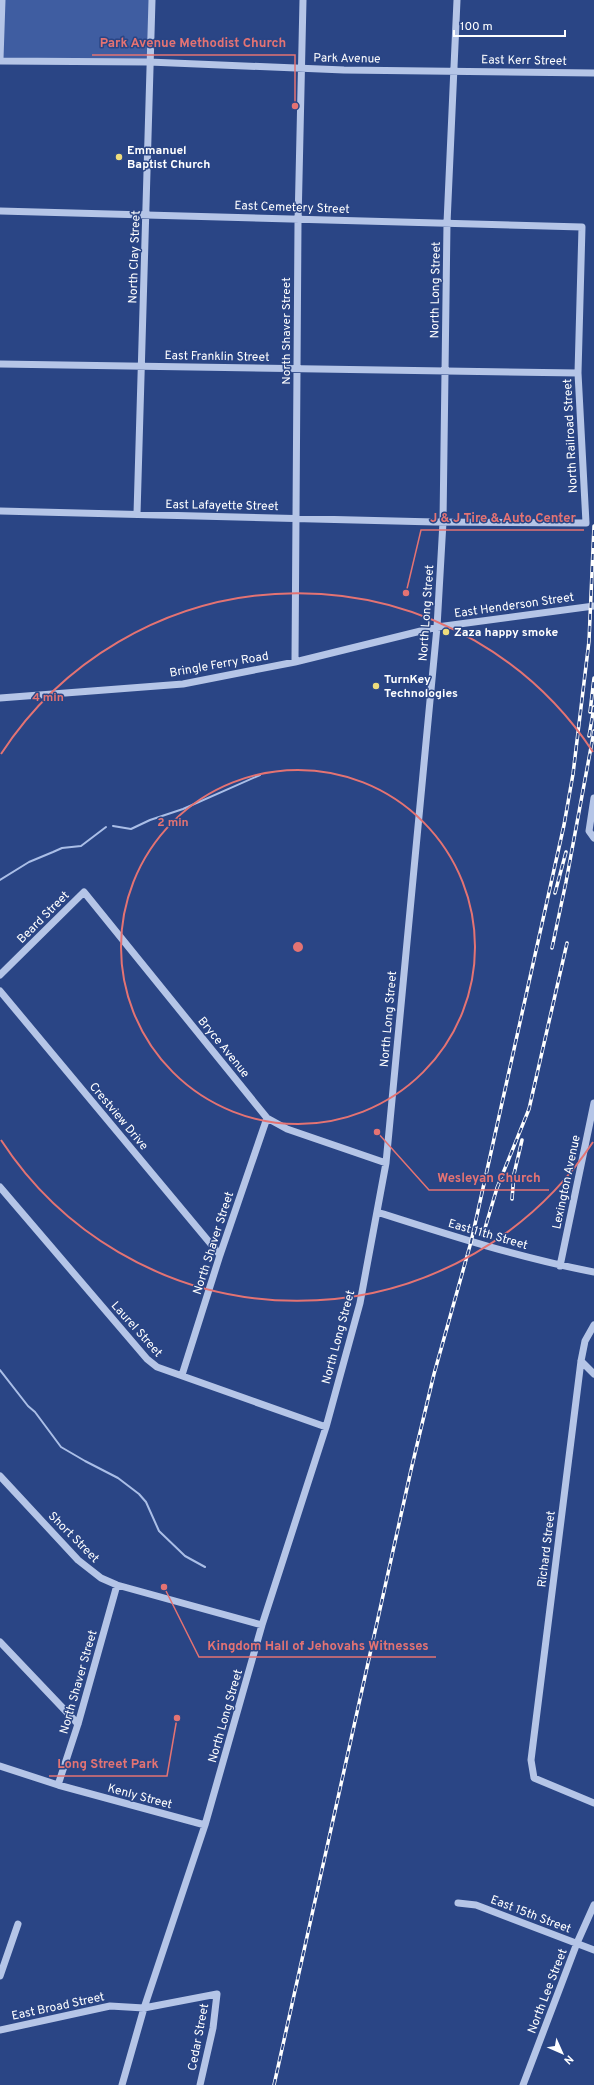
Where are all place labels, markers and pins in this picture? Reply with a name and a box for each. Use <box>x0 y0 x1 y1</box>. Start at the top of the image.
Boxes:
callout: Park Avenue Methodist Church <box>92 30 295 55</box>
place label: Emmanuel Baptist Church <box>127 143 210 173</box>
marker: Emmanuel Baptist Church <box>114 152 124 162</box>
callout: J & J Tire & Auto Center <box>421 505 584 530</box>
place label: Zaza happy smoke <box>454 625 559 641</box>
marker: Zaza happy smoke <box>441 627 451 637</box>
place label: TurnKey Technologies <box>384 672 458 702</box>
marker: TurnKey Technologies <box>371 681 381 691</box>
centre of rings <box>291 940 305 954</box>
callout: Wesleyan Church <box>429 1165 549 1190</box>
callout: Kingdom Hall of Jehovahs Witnesses <box>199 1632 436 1657</box>
callout: Long Street Park <box>49 1751 167 1776</box>

